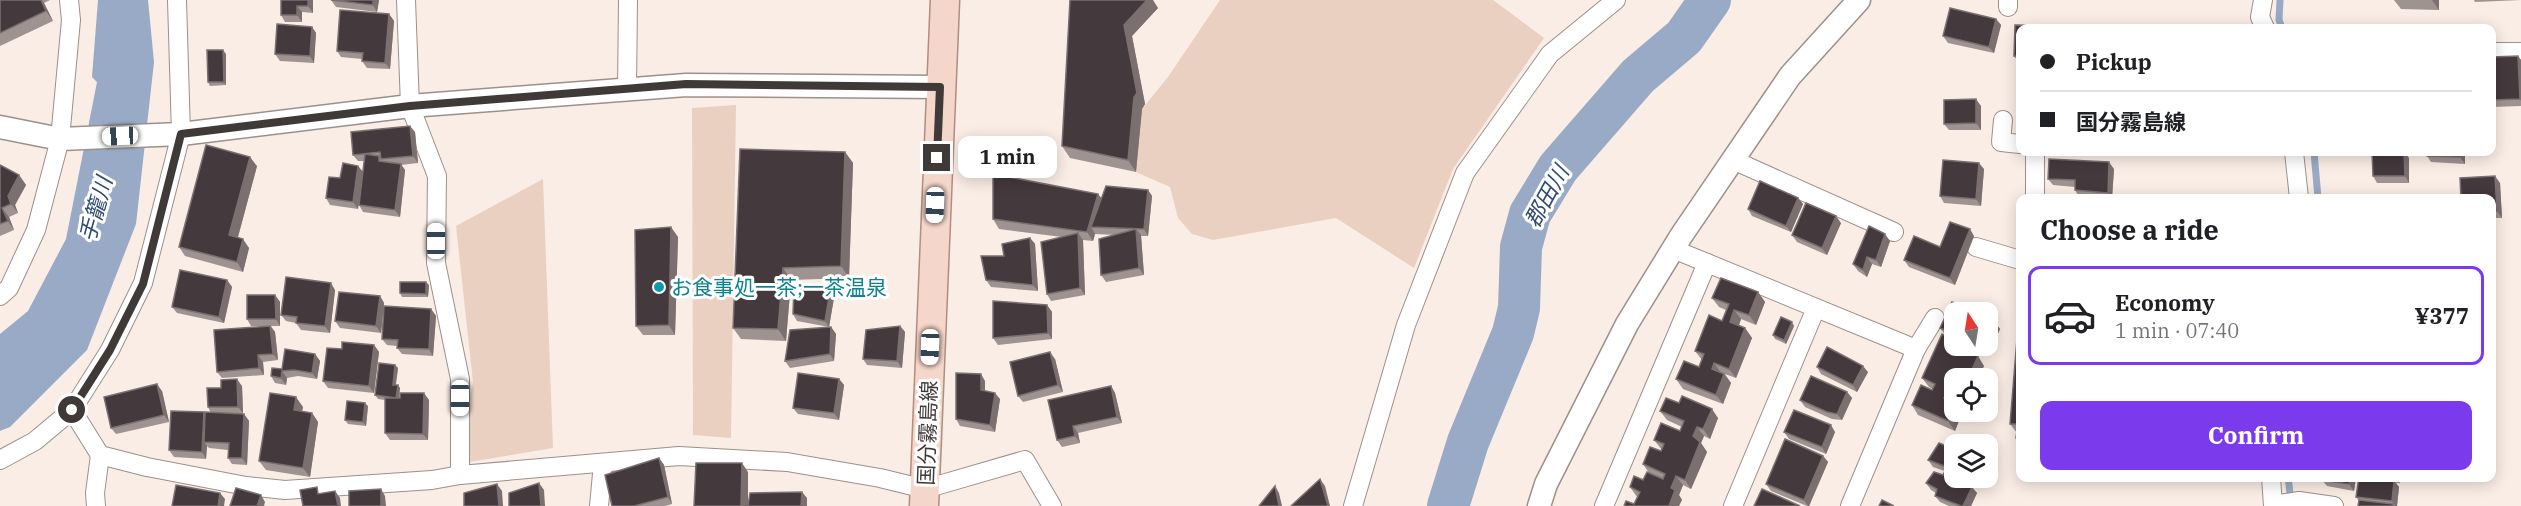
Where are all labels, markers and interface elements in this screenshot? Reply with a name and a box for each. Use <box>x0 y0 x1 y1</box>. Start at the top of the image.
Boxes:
text: Pickup <box>2076 47 2152 76</box>
text: 国分霧島線 <box>2076 107 2186 136</box>
car <box>102 126 138 146</box>
callout: 1 min <box>958 137 1057 179</box>
text: 1 min <box>980 143 1036 170</box>
route end <box>923 144 950 171</box>
water label: 郡田川 <box>1517 158 1576 232</box>
water label: 手籠川 <box>72 171 119 245</box>
car <box>925 187 945 223</box>
text: Choose a ride <box>2040 212 2219 247</box>
car <box>427 223 445 259</box>
place label: お食事処一茶;一茶温泉 <box>671 273 887 301</box>
marker: お食事処一茶;一茶温泉 <box>652 280 666 294</box>
text: Economy <box>2115 288 2215 317</box>
icon: car <box>2043 289 2097 343</box>
text: ¥377 <box>2414 301 2469 330</box>
north arrow <box>1944 302 1998 356</box>
map controls <box>1944 302 1998 488</box>
text: 1 min · 07:40 <box>2115 317 2239 344</box>
car <box>920 329 940 365</box>
button: locate <box>1944 368 1998 422</box>
car <box>451 380 469 416</box>
street label: 国分霧島線 <box>911 380 943 486</box>
route start <box>58 396 85 423</box>
button: Confirm <box>2040 401 2472 470</box>
button: layers <box>1944 434 1998 488</box>

